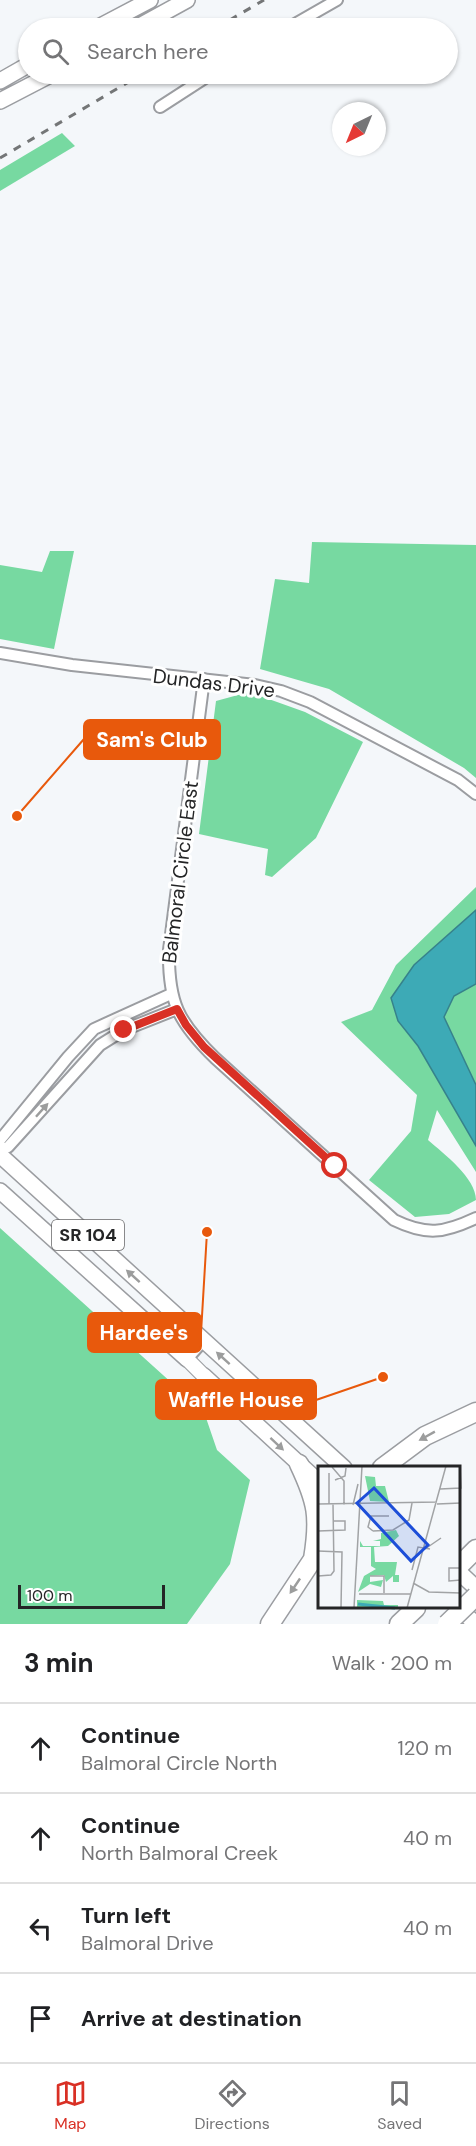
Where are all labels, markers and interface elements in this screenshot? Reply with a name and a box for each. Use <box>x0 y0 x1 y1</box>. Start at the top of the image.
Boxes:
search box <box>18 18 458 84</box>
icon: search <box>39 35 72 68</box>
text: Search here <box>87 37 208 66</box>
north arrow <box>332 102 386 156</box>
street label: Dundas Drive <box>151 663 277 703</box>
callout: Sam's Club <box>84 720 220 759</box>
text: Sam's Club <box>96 726 208 754</box>
street label: Balmoral Circle East <box>156 779 204 965</box>
route end <box>110 1016 136 1042</box>
one-way arrow <box>35 1103 48 1118</box>
route start <box>321 1152 347 1178</box>
road number: SR 104 <box>52 1220 124 1250</box>
one-way arrow <box>126 1270 141 1283</box>
callout: Hardee's <box>88 1313 201 1352</box>
text: Hardee's <box>100 1319 188 1347</box>
one-way arrow <box>216 1352 231 1365</box>
callout: Waffle House <box>156 1380 316 1419</box>
text: Waffle House <box>168 1386 304 1414</box>
one-way arrow <box>418 1431 435 1441</box>
one-way arrow <box>270 1437 285 1451</box>
inset map <box>318 1466 461 1609</box>
one-way arrow <box>289 1578 301 1594</box>
scale bar <box>18 1582 165 1610</box>
text: 100 m <box>27 1585 72 1606</box>
text: 3 min <box>24 1646 93 1680</box>
text: Walk · 200 m <box>332 1650 452 1676</box>
text: Continue <box>81 1721 180 1750</box>
icon: ahead <box>24 1732 57 1765</box>
text: 120 m <box>398 1735 452 1761</box>
text: Balmoral Circle North <box>81 1750 277 1776</box>
text: Continue <box>81 1811 180 1840</box>
icon: ahead <box>24 1822 57 1855</box>
text: 40 m <box>403 1825 452 1851</box>
text: North Balmoral Creek <box>81 1840 278 1866</box>
text: Turn left <box>81 1901 171 1930</box>
icon: left <box>24 1912 57 1945</box>
text: 40 m <box>403 1915 452 1941</box>
text: Balmoral Drive <box>81 1930 214 1956</box>
icon: arrive <box>24 2002 57 2035</box>
text: Arrive at destination <box>81 2004 302 2033</box>
tab: Map <box>54 2077 87 2134</box>
tab: Directions <box>194 2077 270 2134</box>
tab: Saved <box>377 2077 422 2134</box>

